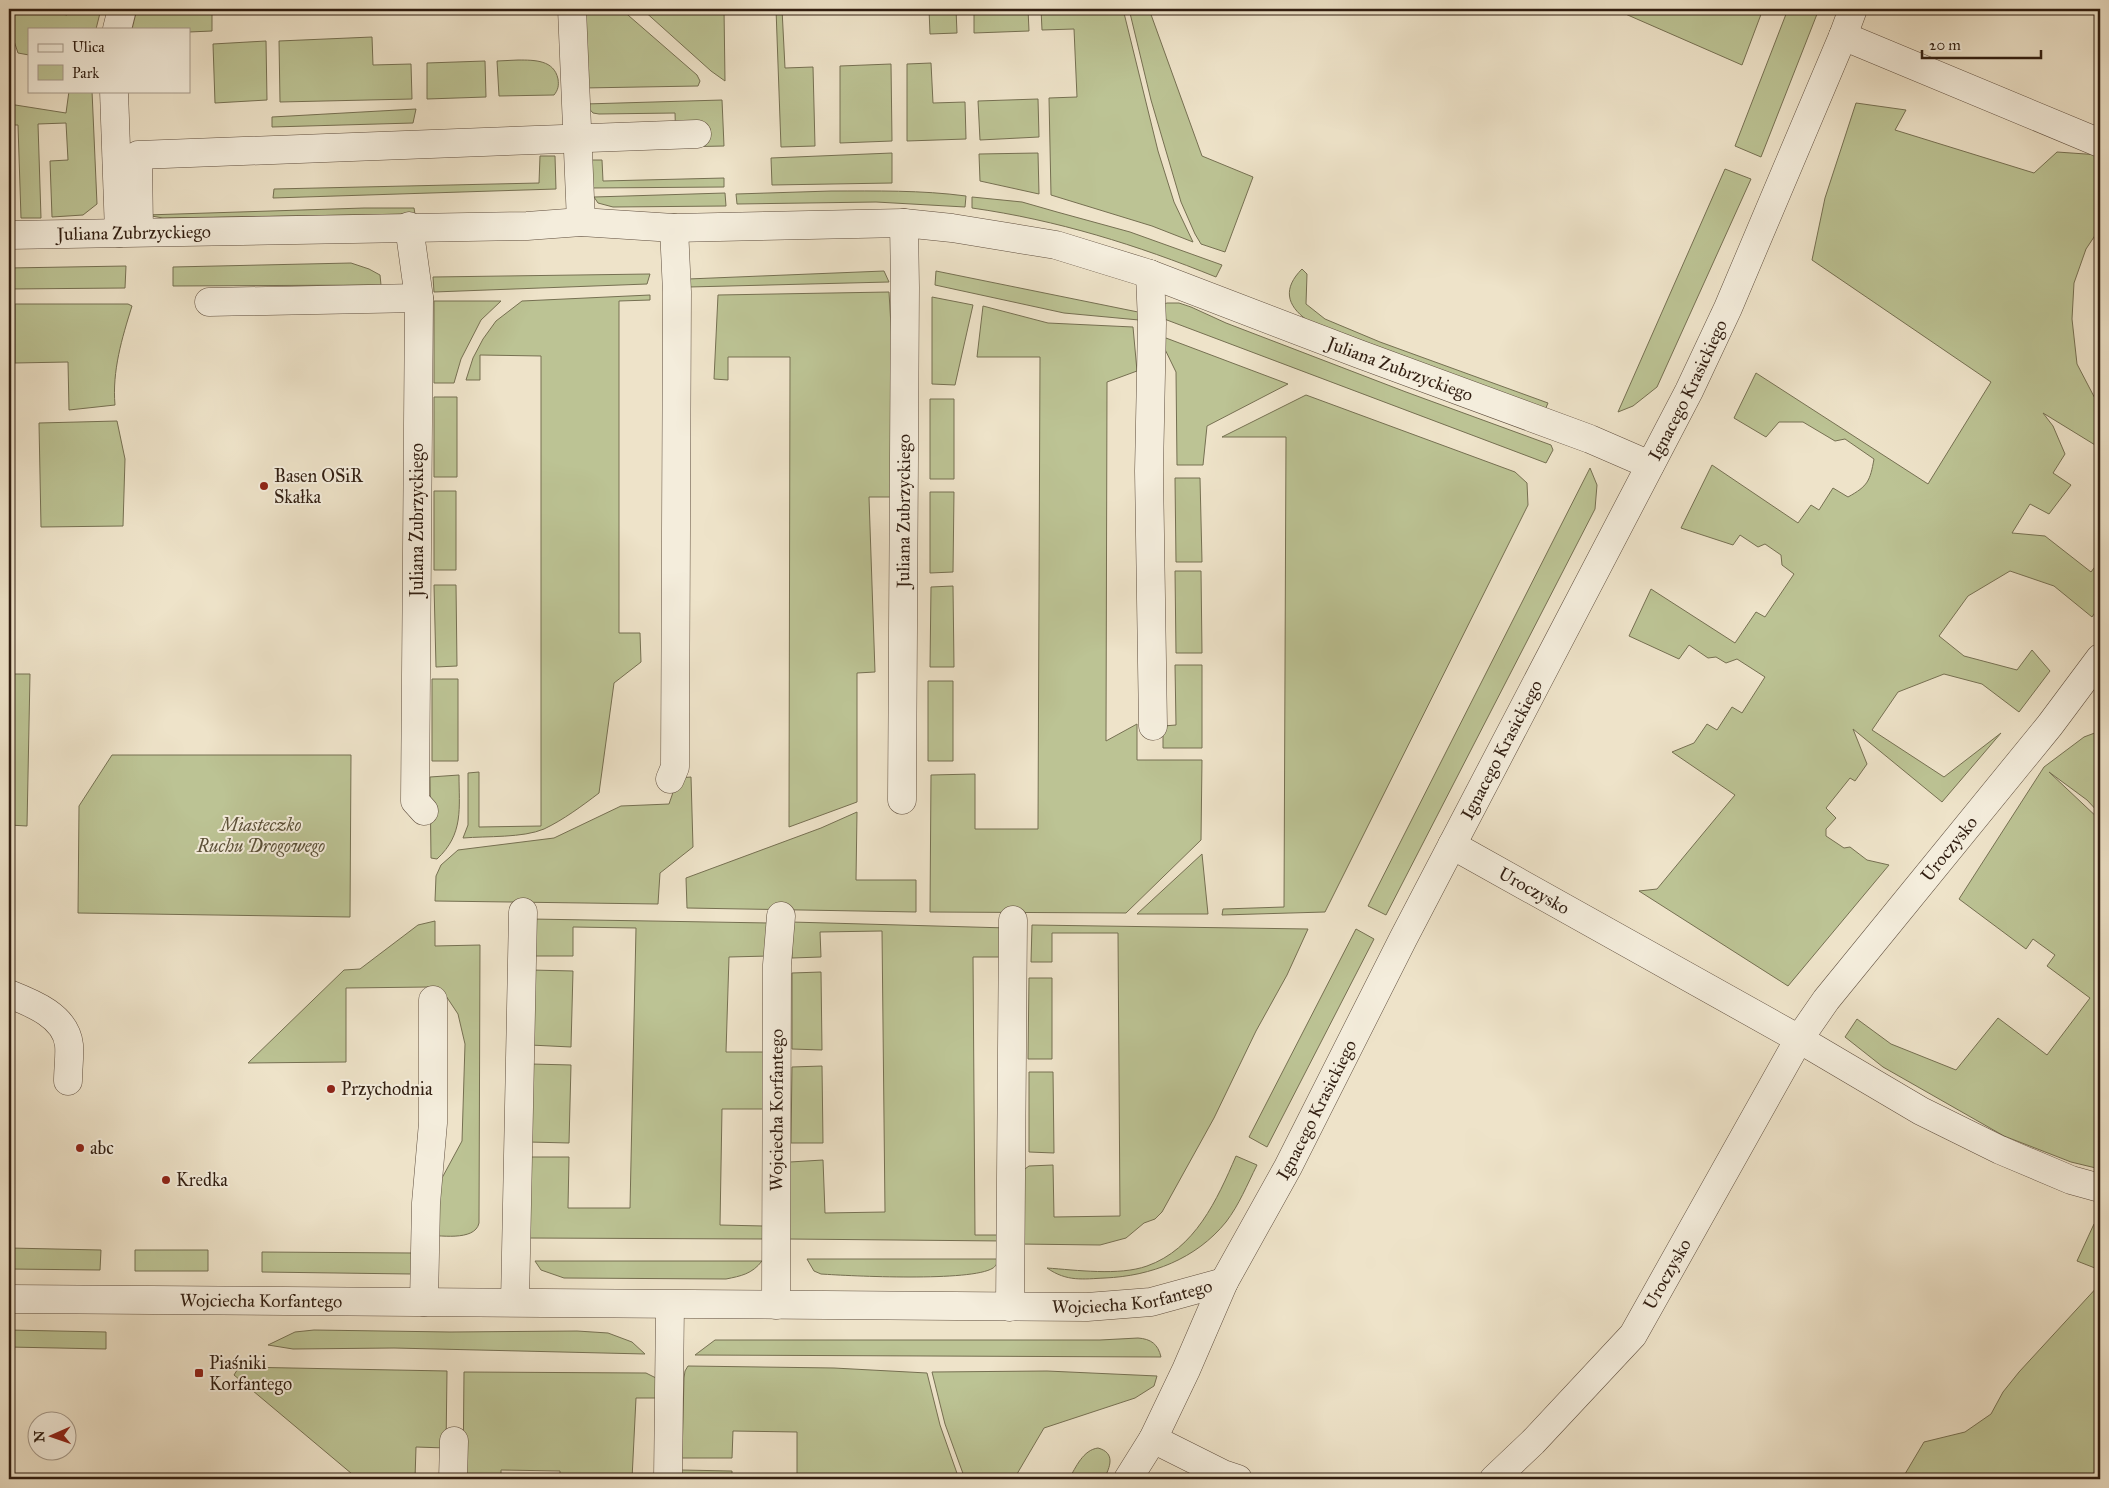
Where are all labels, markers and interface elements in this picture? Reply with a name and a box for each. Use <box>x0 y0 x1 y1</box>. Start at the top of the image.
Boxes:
legend <box>28 28 190 92</box>
scale bar <box>1922 28 2040 60</box>
text: 20 m <box>1929 36 1961 54</box>
text: Ulica <box>72 38 105 56</box>
text: Park <box>72 64 99 82</box>
street label: Juliana Zubrzyckiego <box>55 220 211 246</box>
street label: Ignacego Krasickiego <box>1644 316 1732 464</box>
street label: Juliana Zubrzyckiego <box>1322 331 1476 406</box>
street label: Juliana Zubrzyckiego <box>892 434 916 590</box>
street label: Juliana Zubrzyckiego <box>406 443 429 599</box>
place label: Basen OSiR Skałka <box>274 465 364 508</box>
marker: Basen OSiR Skałka <box>258 480 270 492</box>
street label: Ignacego Krasickiego <box>1456 676 1547 823</box>
street label: Uroczysko <box>1916 812 1982 886</box>
park label: Miasteczko Ruchu Drogowego <box>196 814 325 857</box>
street label: Uroczysko <box>1495 862 1573 919</box>
street label: Wojciecha Korfantego <box>765 1029 789 1191</box>
street label: Ignacego Krasickiego <box>1272 1036 1361 1184</box>
place label: Przychodnia <box>341 1078 433 1100</box>
marker: Przychodnia <box>325 1083 337 1095</box>
place label: abc <box>90 1137 114 1159</box>
marker: abc <box>74 1142 86 1154</box>
place label: Kredka <box>176 1169 228 1191</box>
marker: Kredka <box>160 1174 172 1186</box>
street label: Uroczysko <box>1638 1235 1696 1313</box>
street label: Wojciecha Korfantego <box>1052 1275 1215 1318</box>
street label: Wojciecha Korfantego <box>180 1289 342 1313</box>
place label: Piaśniki Korfantego <box>209 1352 292 1396</box>
marker: Piaśniki Korfantego <box>193 1367 205 1379</box>
north arrow <box>28 1410 78 1460</box>
text: N <box>31 1430 48 1443</box>

